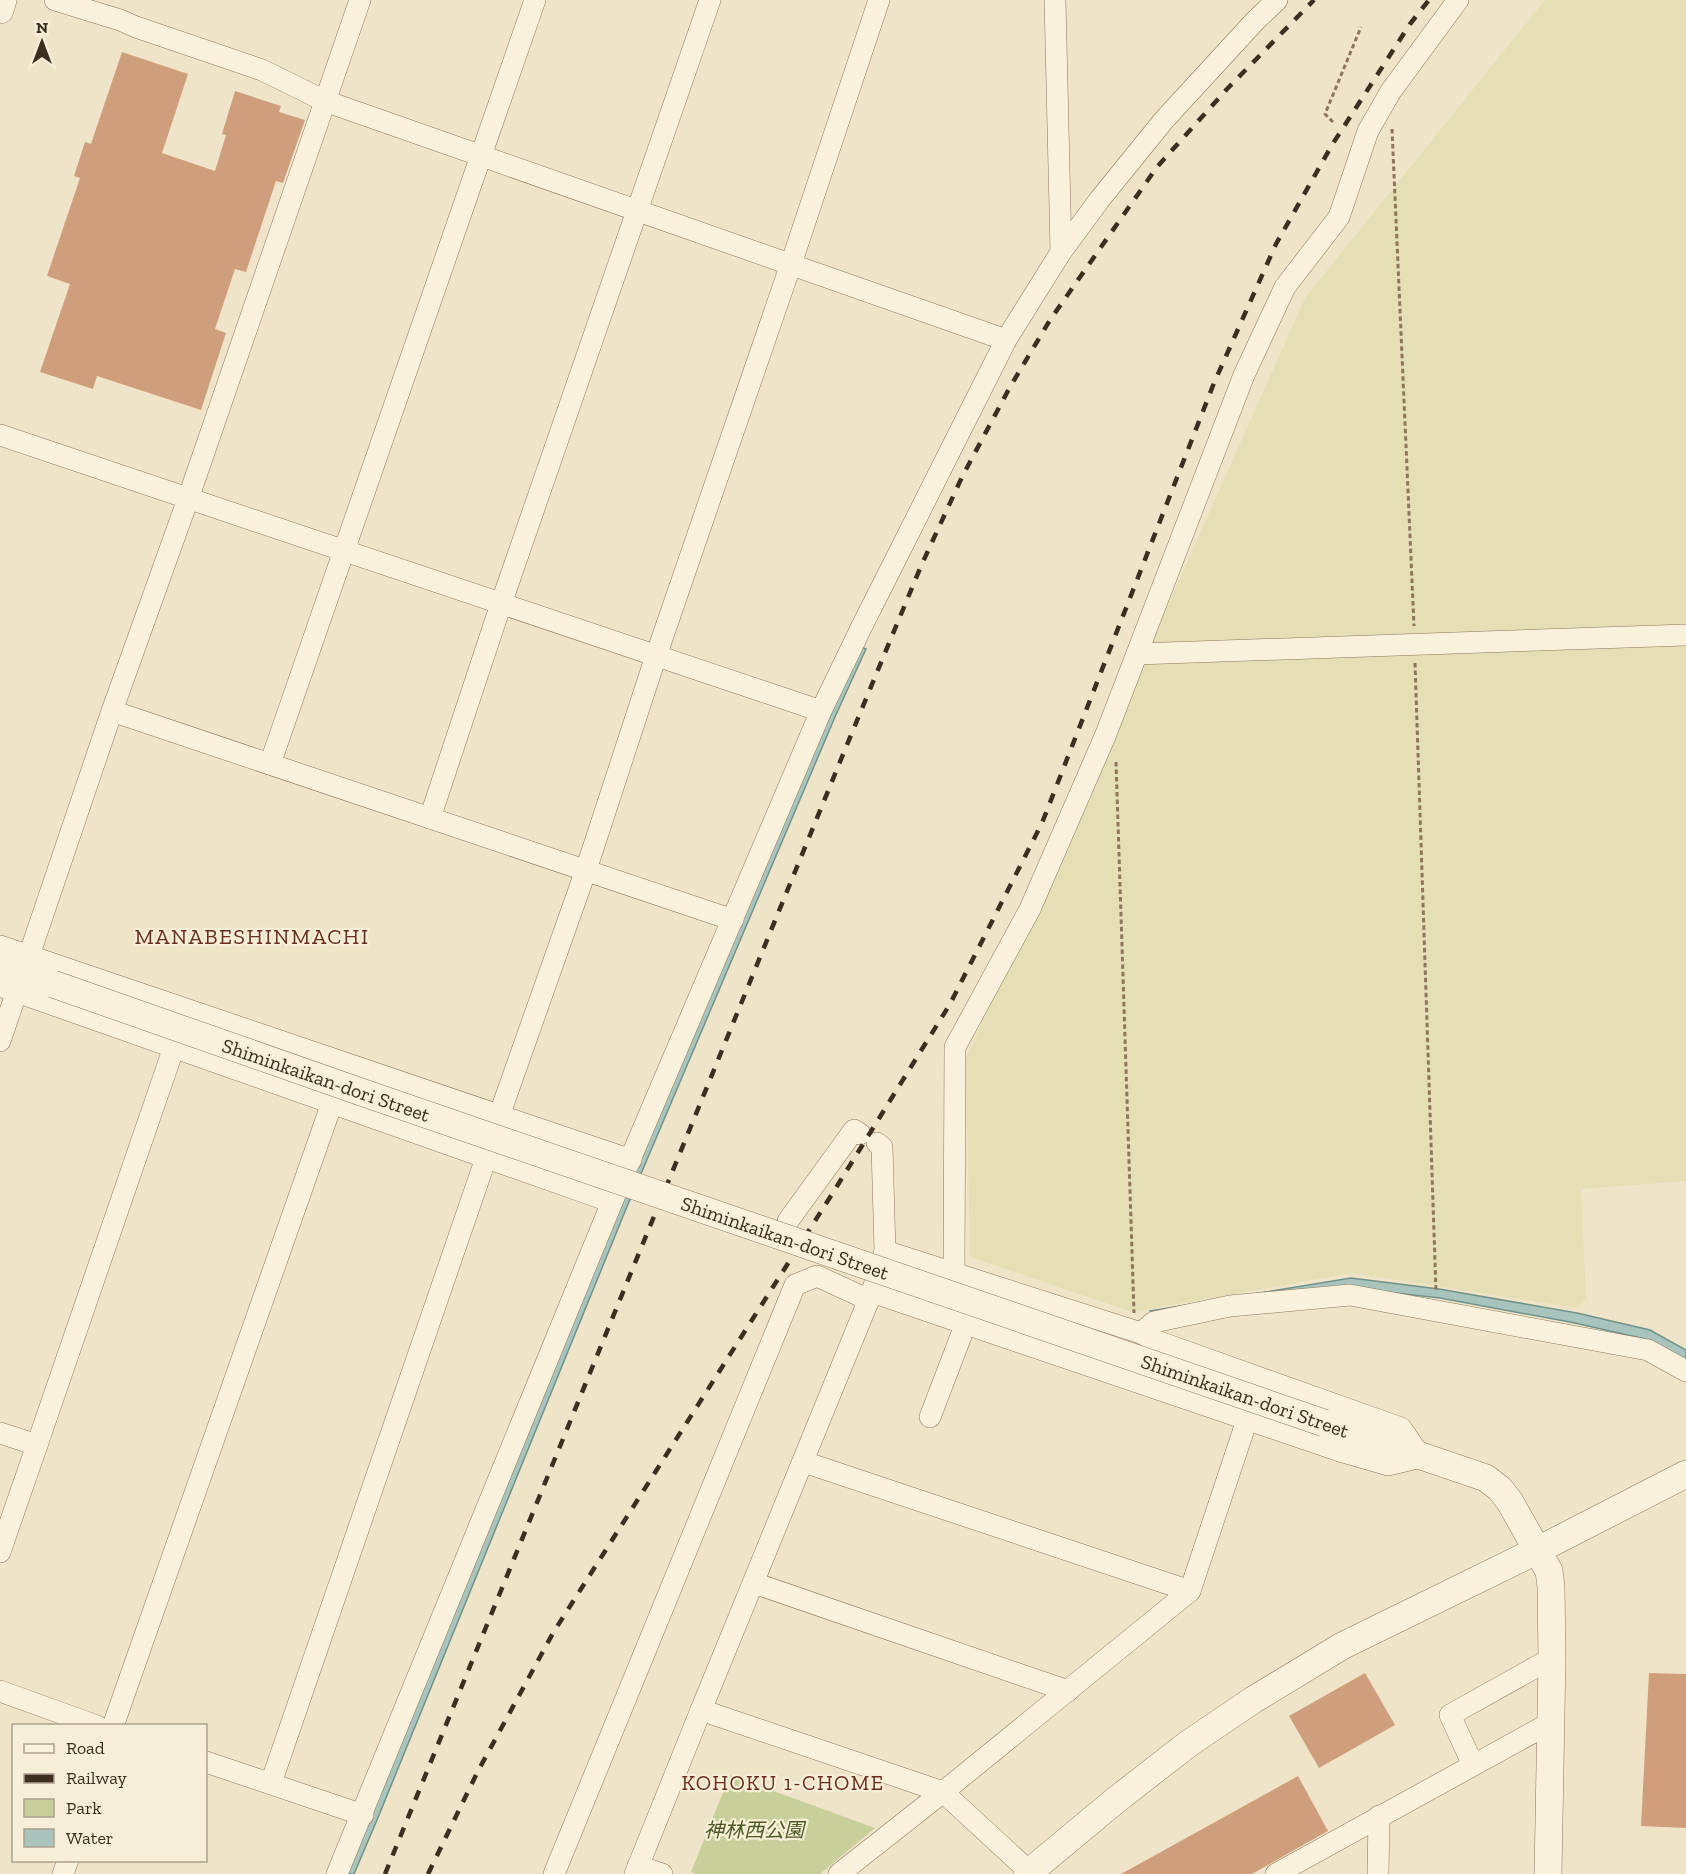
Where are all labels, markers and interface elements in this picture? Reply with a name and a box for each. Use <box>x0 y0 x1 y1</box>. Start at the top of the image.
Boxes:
north arrow <box>12 12 72 72</box>
text: N <box>36 18 48 37</box>
district label: MANABESHINMACHI <box>134 923 370 950</box>
street label: Shiminkaikan-dori Street <box>219 1033 434 1127</box>
street label: Shiminkaikan-dori Street <box>678 1191 893 1285</box>
street label: Shiminkaikan-dori Street <box>1138 1349 1353 1443</box>
legend <box>12 1724 207 1862</box>
text: Road <box>66 1737 105 1759</box>
text: Railway <box>66 1767 128 1789</box>
district label: KOHOKU 1-CHOME <box>681 1770 885 1795</box>
text: Park <box>66 1797 102 1819</box>
park label: 神林西公園 <box>704 1818 807 1842</box>
text: Water <box>66 1827 113 1849</box>

